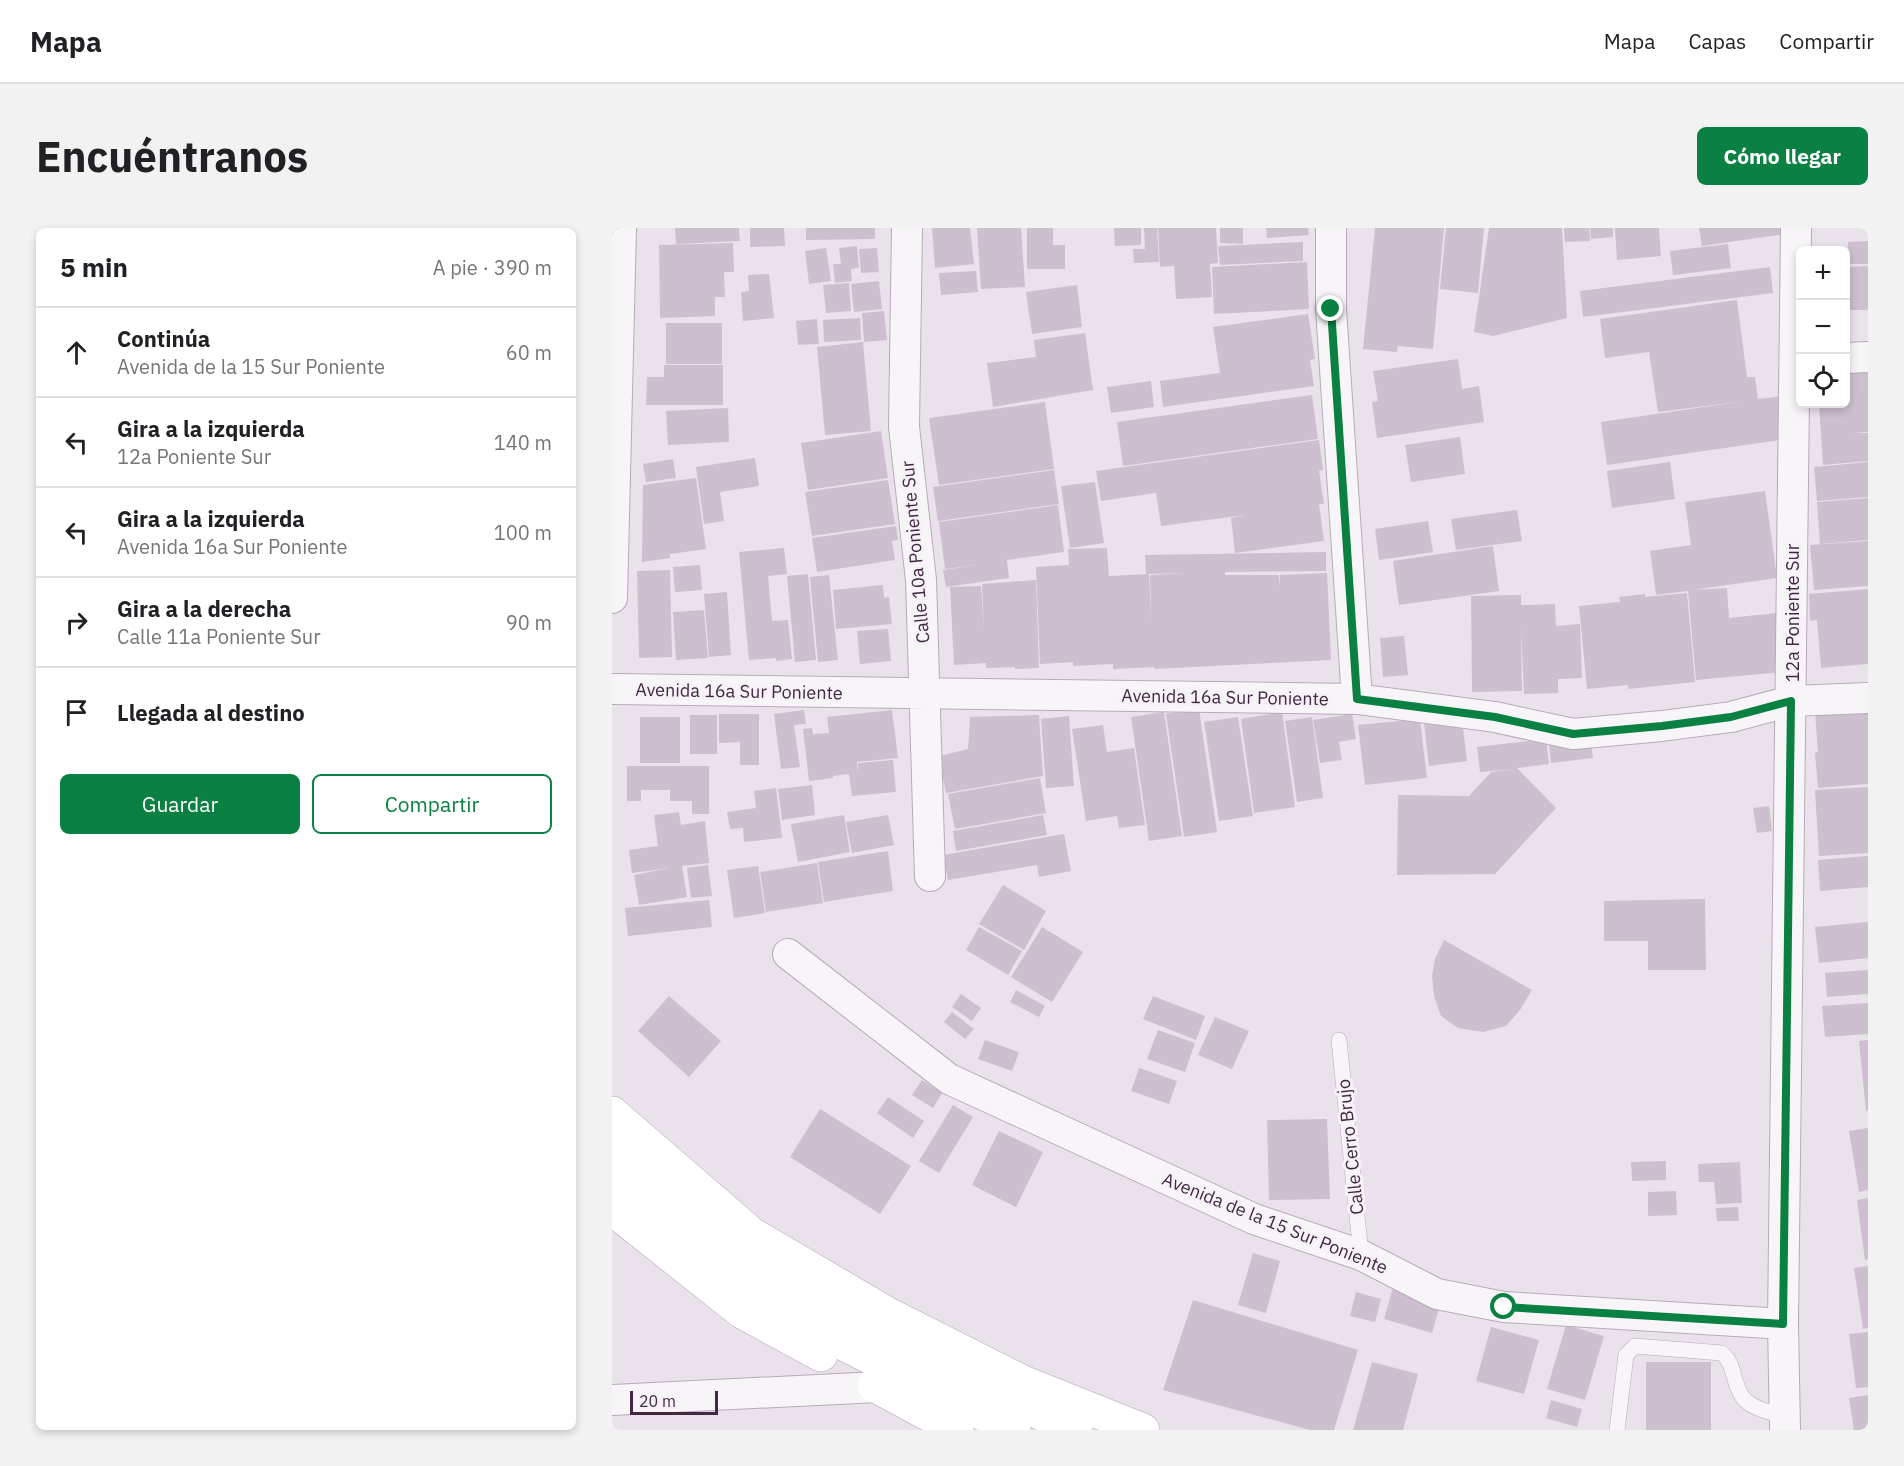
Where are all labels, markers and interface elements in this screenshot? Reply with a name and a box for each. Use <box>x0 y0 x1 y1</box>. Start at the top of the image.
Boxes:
text: Mapa <box>30 23 102 60</box>
text: Mapa <box>1604 27 1655 55</box>
text: Capas <box>1688 27 1746 55</box>
text: Compartir <box>1779 27 1874 55</box>
button: Cómo llegar <box>1697 127 1868 185</box>
text: Encuéntranos <box>36 129 308 184</box>
map controls <box>1796 246 1850 408</box>
button: + <box>1796 246 1850 300</box>
text: 5 min <box>60 250 128 284</box>
text: A pie · 390 m <box>433 254 552 281</box>
route end <box>1317 295 1343 321</box>
button: − <box>1796 300 1850 354</box>
text: Continúa <box>117 324 210 353</box>
icon: ahead <box>60 336 93 369</box>
text: 60 m <box>506 339 552 366</box>
text: Avenida de la 15 Sur Poniente <box>117 353 385 380</box>
button: locate <box>1796 354 1850 408</box>
text: Gira a la izquierda <box>117 414 305 443</box>
icon: left <box>60 426 93 459</box>
text: 140 m <box>494 429 552 456</box>
text: 12a Poniente Sur <box>117 443 271 470</box>
street label: Calle 10a Poniente Sur <box>896 459 934 644</box>
text: Gira a la izquierda <box>117 504 305 533</box>
icon: left <box>60 516 93 549</box>
text: 100 m <box>494 519 552 546</box>
text: Avenida 16a Sur Poniente <box>117 533 347 560</box>
street label: 12a Poniente Sur <box>1781 543 1804 682</box>
text: Gira a la derecha <box>117 594 291 623</box>
icon: right <box>60 606 93 639</box>
text: 90 m <box>506 609 552 636</box>
text: Calle 11a Poniente Sur <box>117 623 321 650</box>
street label: Avenida 16a Sur Poniente <box>635 678 843 704</box>
street label: Avenida 16a Sur Poniente <box>1121 684 1329 710</box>
icon: arrive <box>60 696 93 729</box>
text: Llegada al destino <box>117 698 305 727</box>
button: Guardar <box>60 774 300 834</box>
button: Compartir <box>312 774 552 834</box>
street label: Calle Cerro Brujo <box>1331 1078 1369 1216</box>
street label: Avenida de la 15 Sur Poniente <box>1159 1167 1391 1279</box>
route start <box>1490 1293 1516 1319</box>
scale bar <box>630 1388 718 1416</box>
text: 20 m <box>639 1391 676 1411</box>

